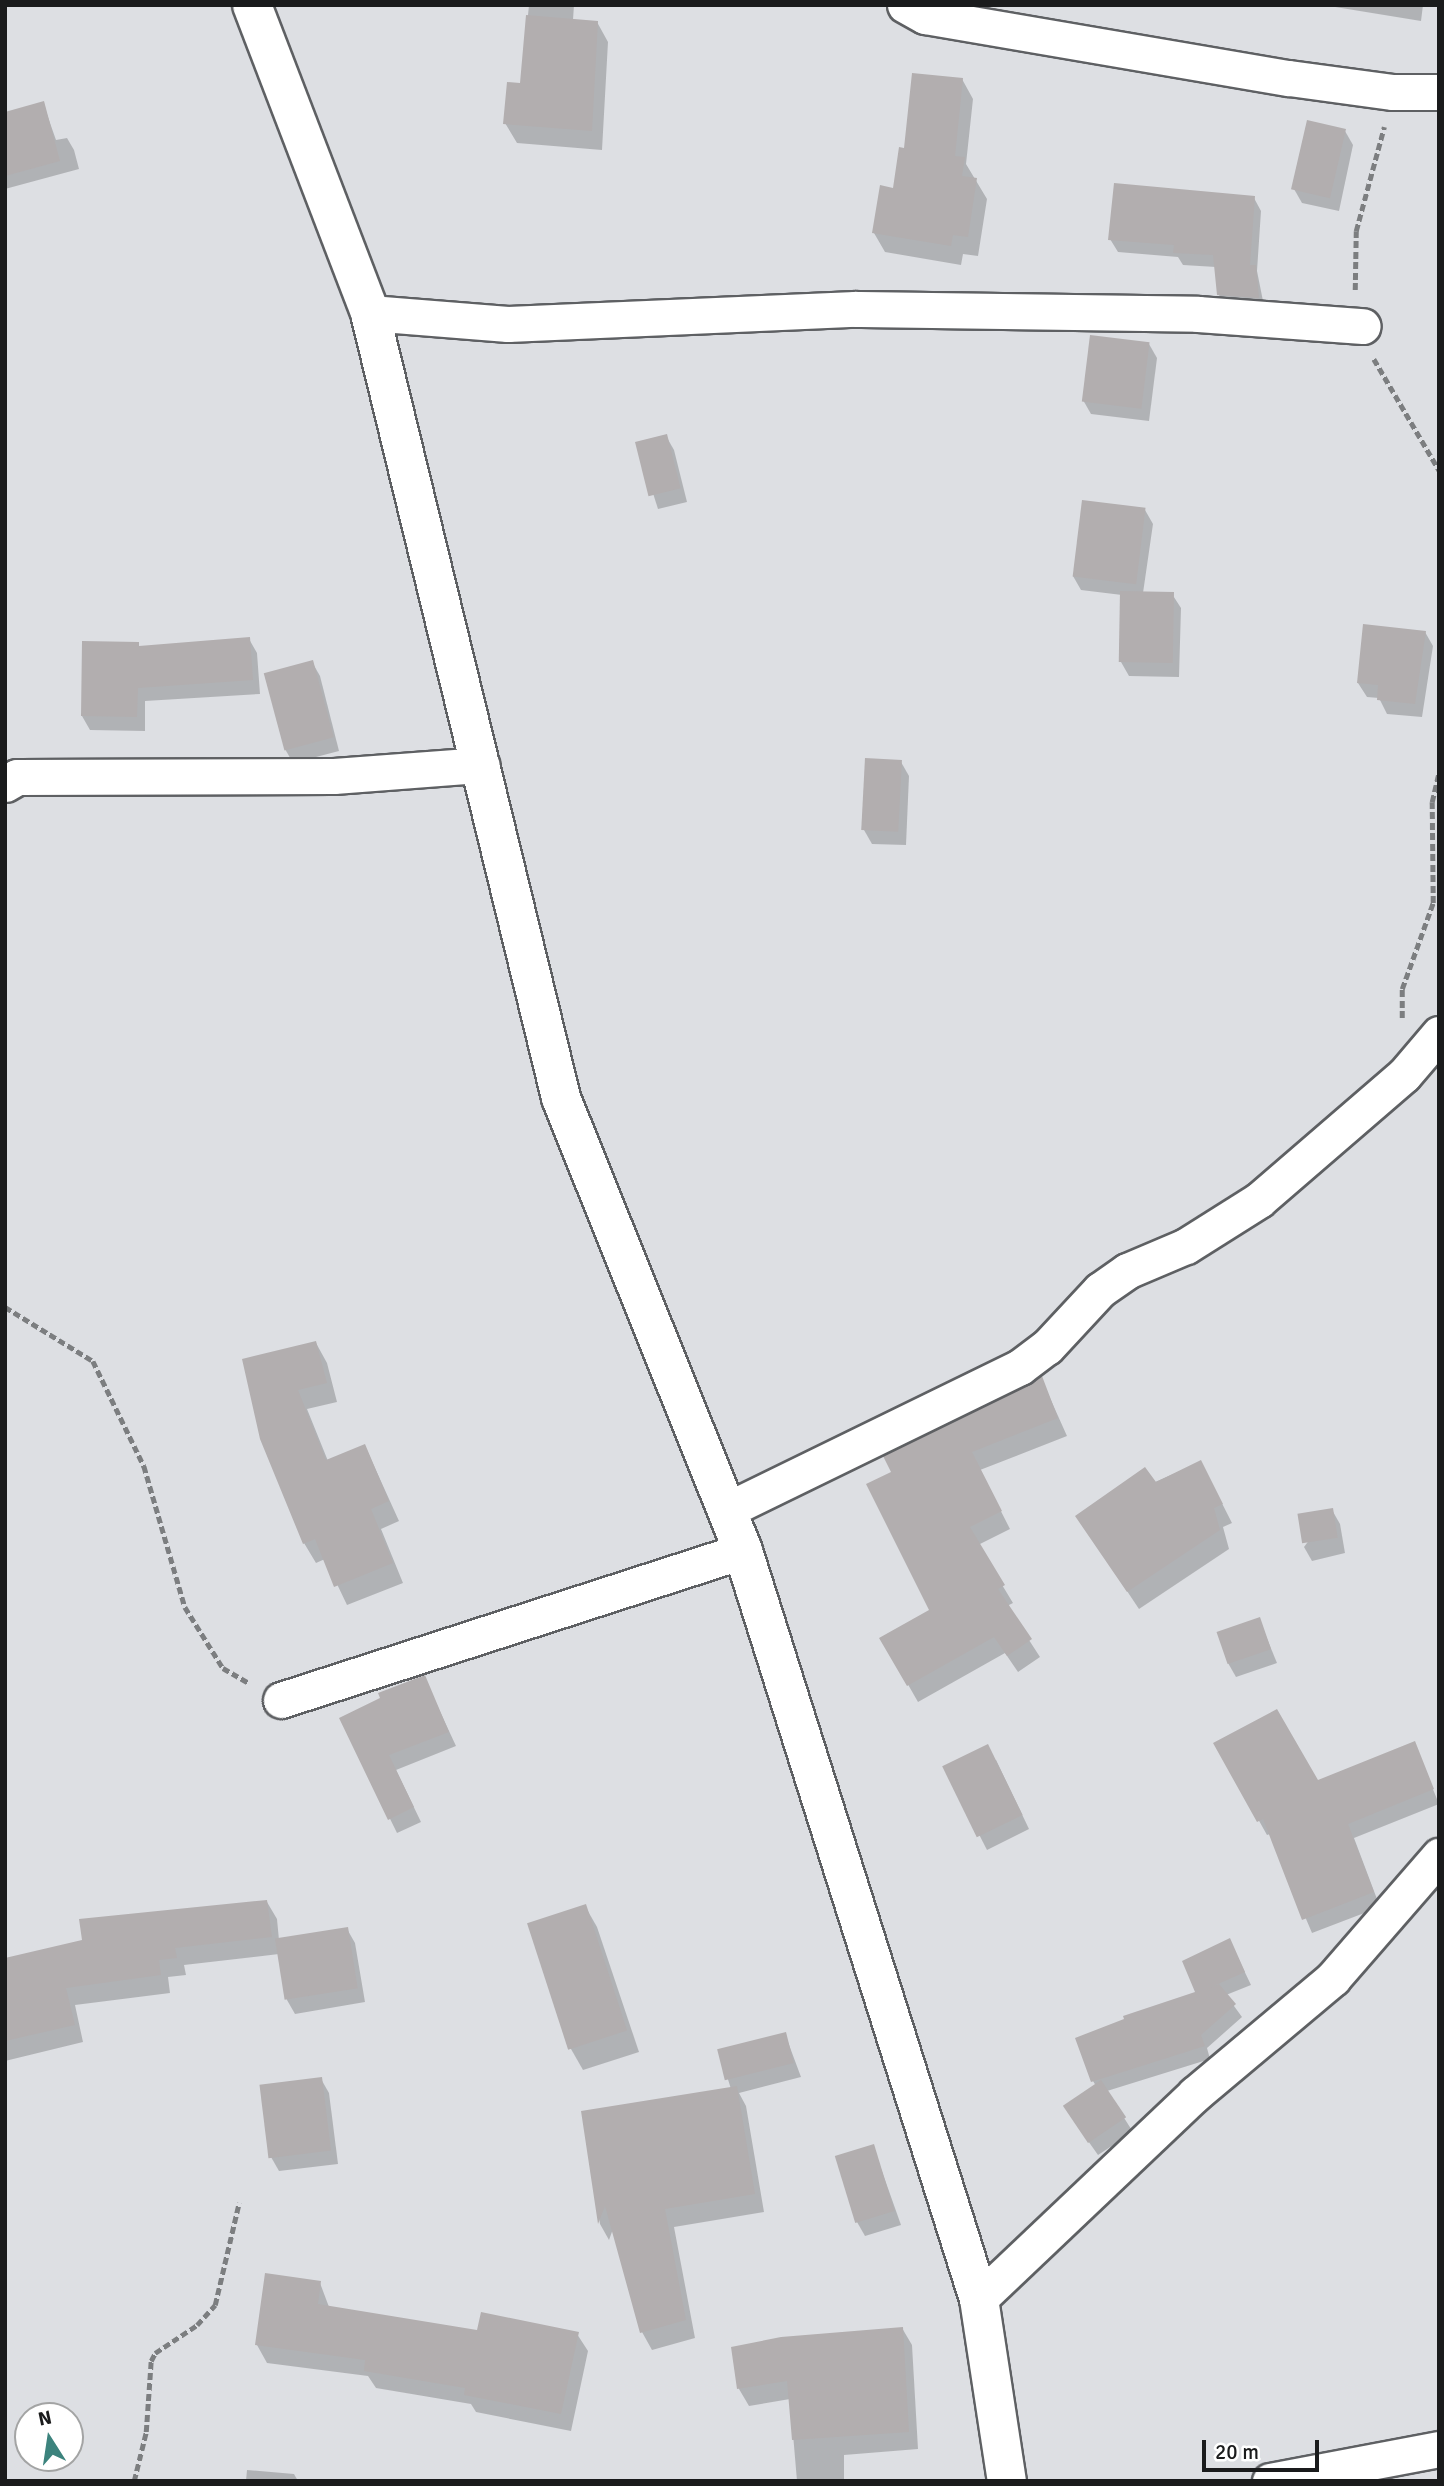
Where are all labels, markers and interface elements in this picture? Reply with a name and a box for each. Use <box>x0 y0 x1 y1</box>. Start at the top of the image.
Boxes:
north arrow <box>14 2402 84 2472</box>
text: N <box>36 2405 54 2432</box>
scale bar <box>1206 2426 1323 2470</box>
text: 20 m <box>1215 2439 1259 2465</box>

